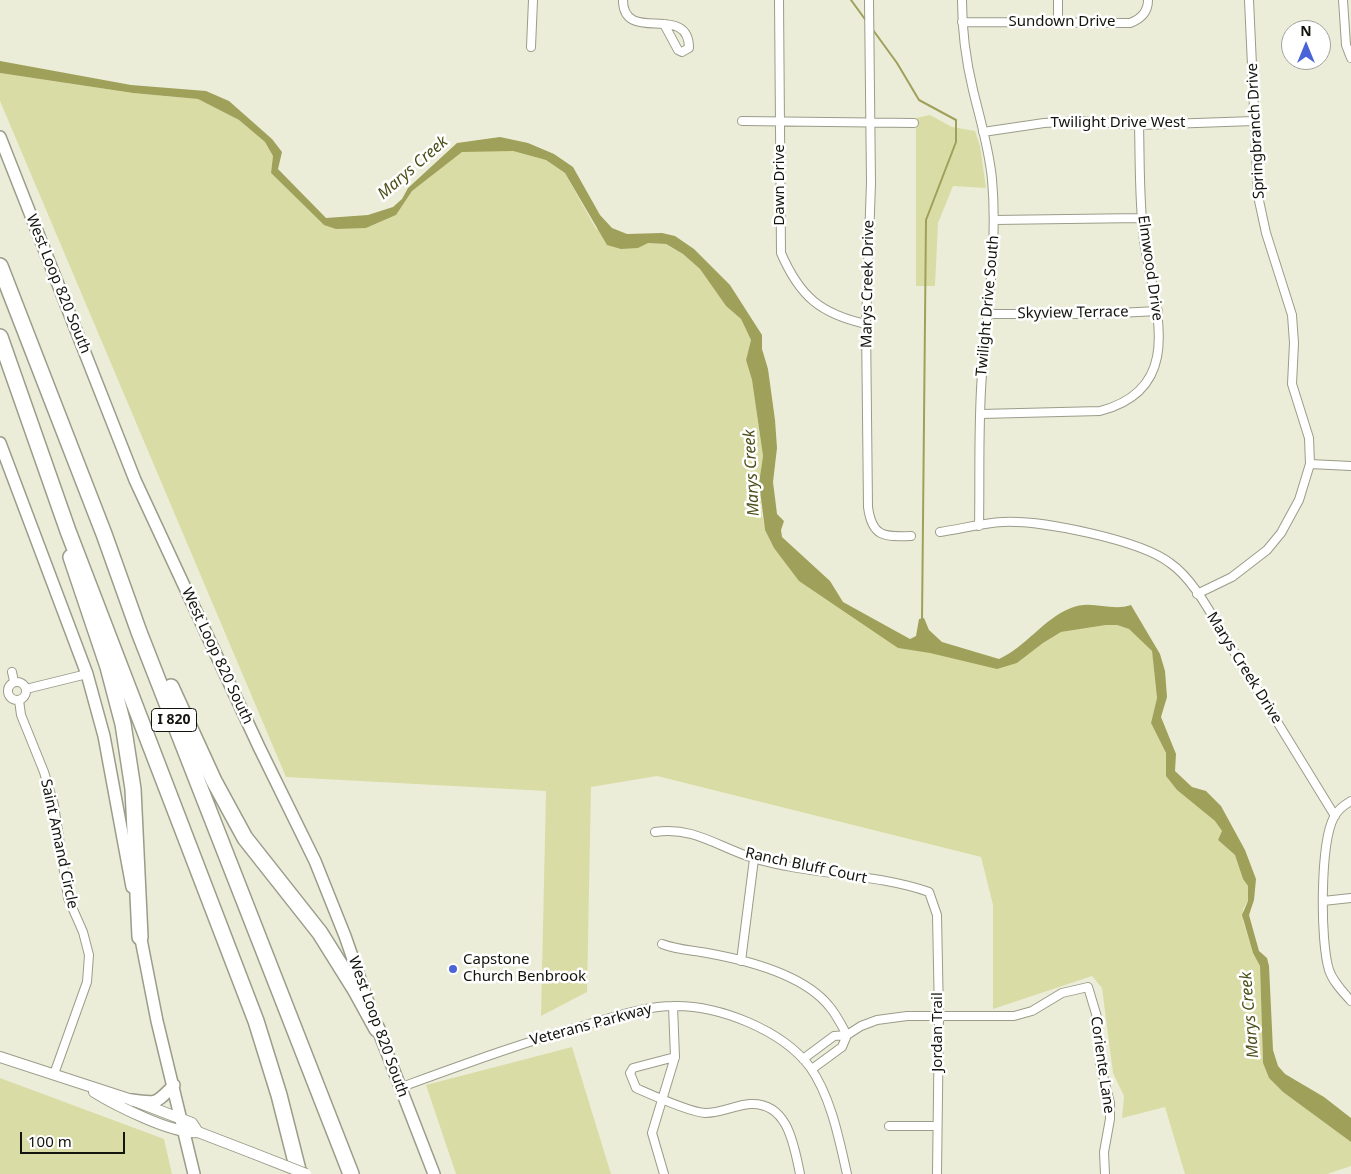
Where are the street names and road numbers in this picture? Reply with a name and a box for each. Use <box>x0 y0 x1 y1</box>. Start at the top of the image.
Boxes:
street label: Sundown Drive <box>1009 13 1115 31</box>
street label: Springbranch Drive <box>1243 62 1269 200</box>
street label: Twilight Drive West <box>1051 114 1185 132</box>
street label: Dawn Drive <box>771 144 789 226</box>
street label: West Loop 820 South <box>22 212 94 356</box>
street label: Elmwood Drive <box>1134 214 1166 322</box>
street label: Marys Creek Drive <box>858 220 878 348</box>
street label: Twilight Drive South <box>973 235 1003 377</box>
street label: Skyview Terrace <box>1017 303 1129 323</box>
street label: West Loop 820 South <box>177 585 257 727</box>
street label: Marys Creek Drive <box>1202 609 1286 727</box>
road number: I 820 <box>152 708 196 732</box>
street label: Saint Amand Circle <box>36 777 82 911</box>
street label: Ranch Bluff Court <box>744 844 868 888</box>
street label: West Loop 820 South <box>344 954 412 1100</box>
street label: Jordan Trail <box>929 992 947 1072</box>
street label: Veterans Parkway <box>528 1000 654 1050</box>
street label: Coriente Lane <box>1086 1015 1118 1115</box>

